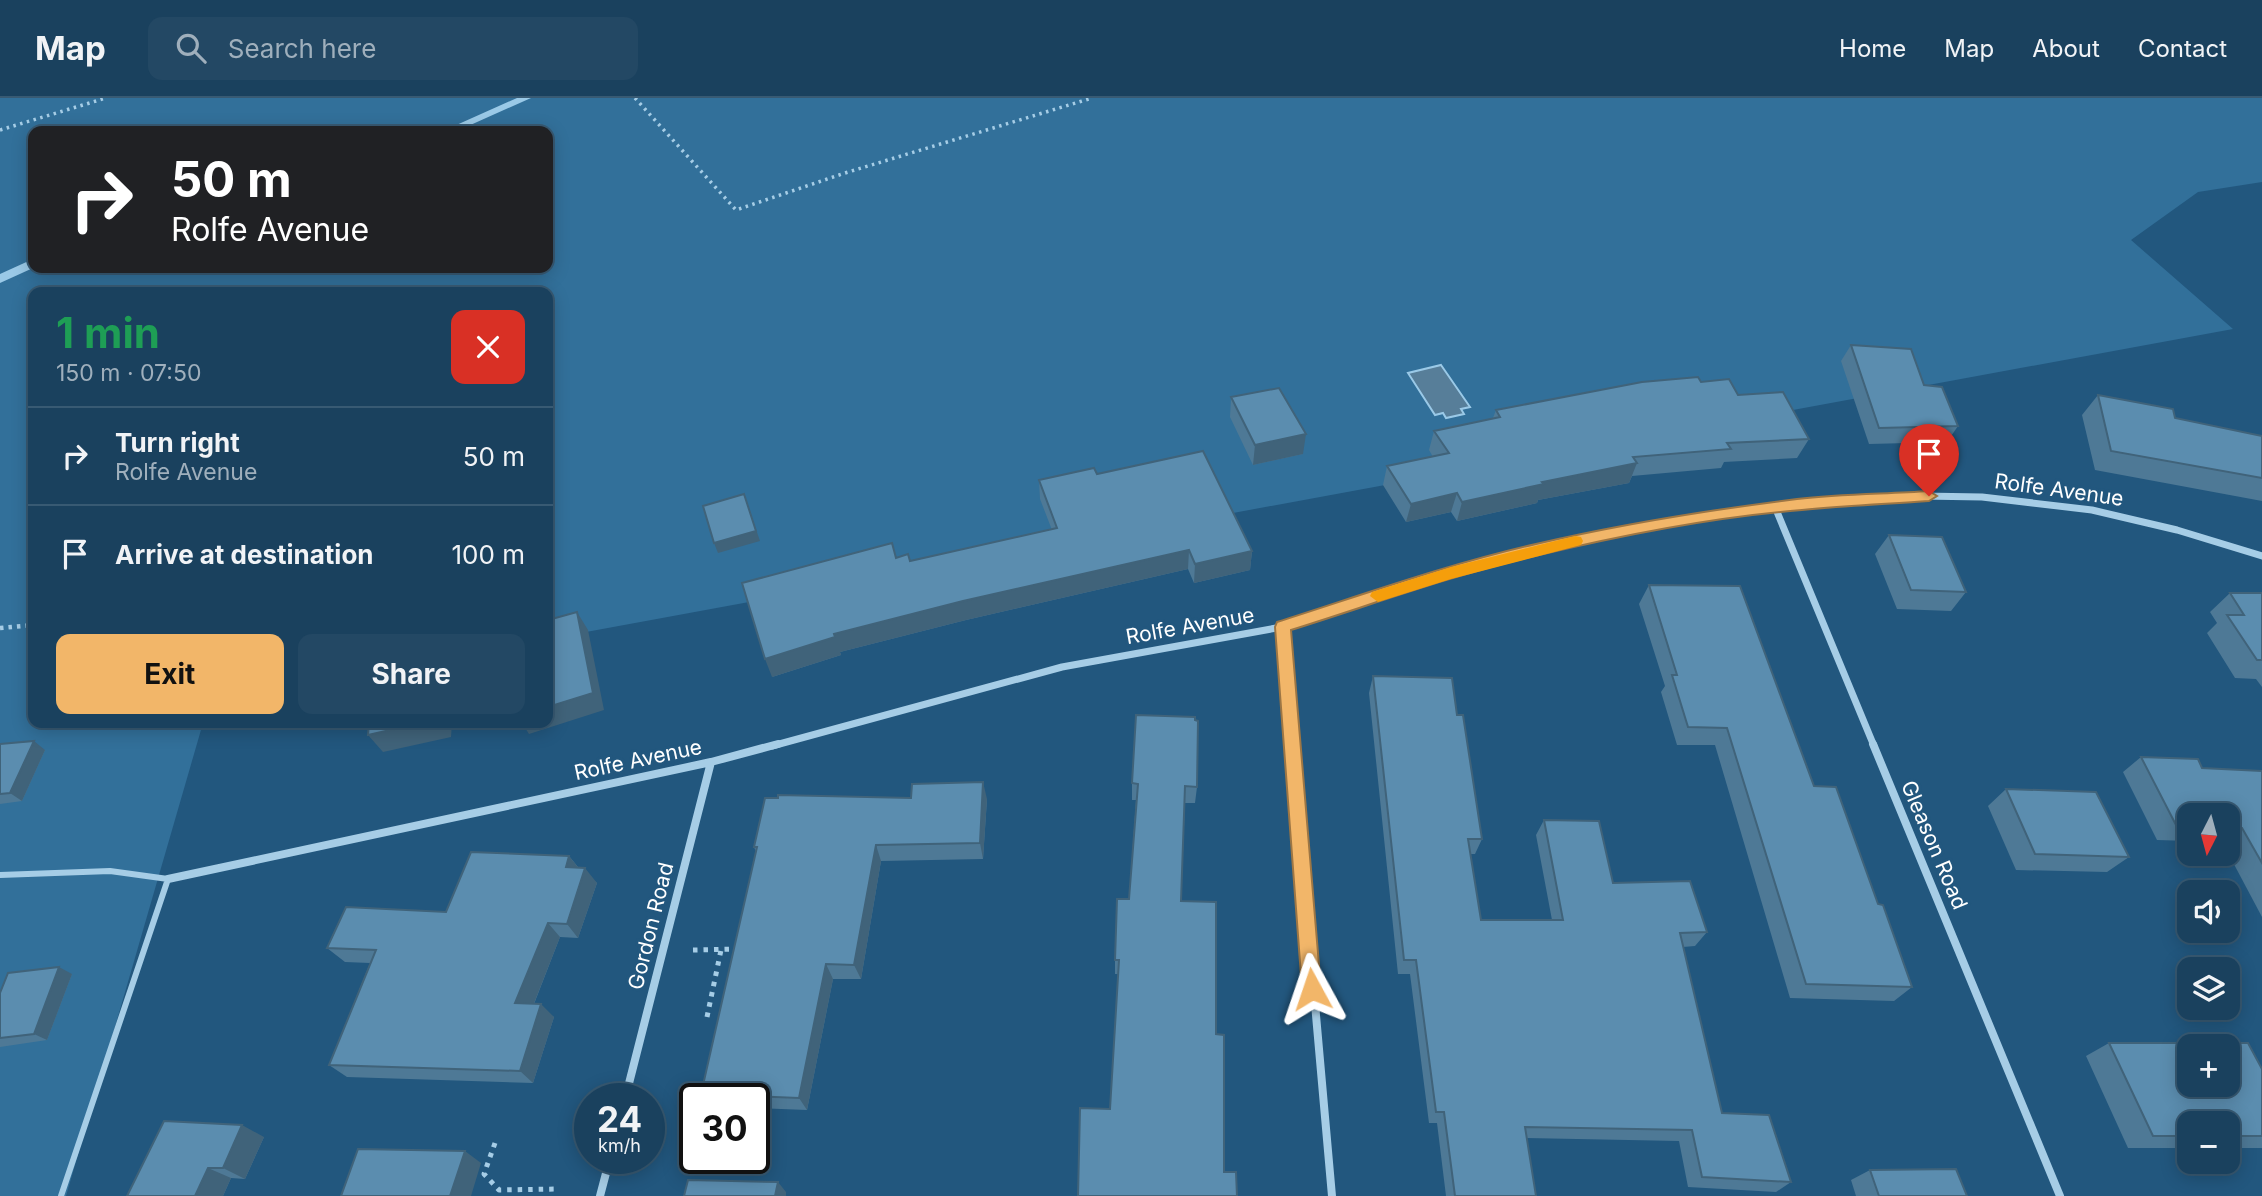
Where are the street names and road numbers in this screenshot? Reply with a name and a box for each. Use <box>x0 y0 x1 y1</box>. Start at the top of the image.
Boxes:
street label: Rolfe Avenue <box>1993 468 2125 511</box>
street label: Rolfe Avenue <box>1124 602 1256 649</box>
street label: Rolfe Avenue <box>572 734 704 785</box>
street label: Gleason Road <box>1896 777 1973 913</box>
street label: Gordon Road <box>623 860 678 992</box>

